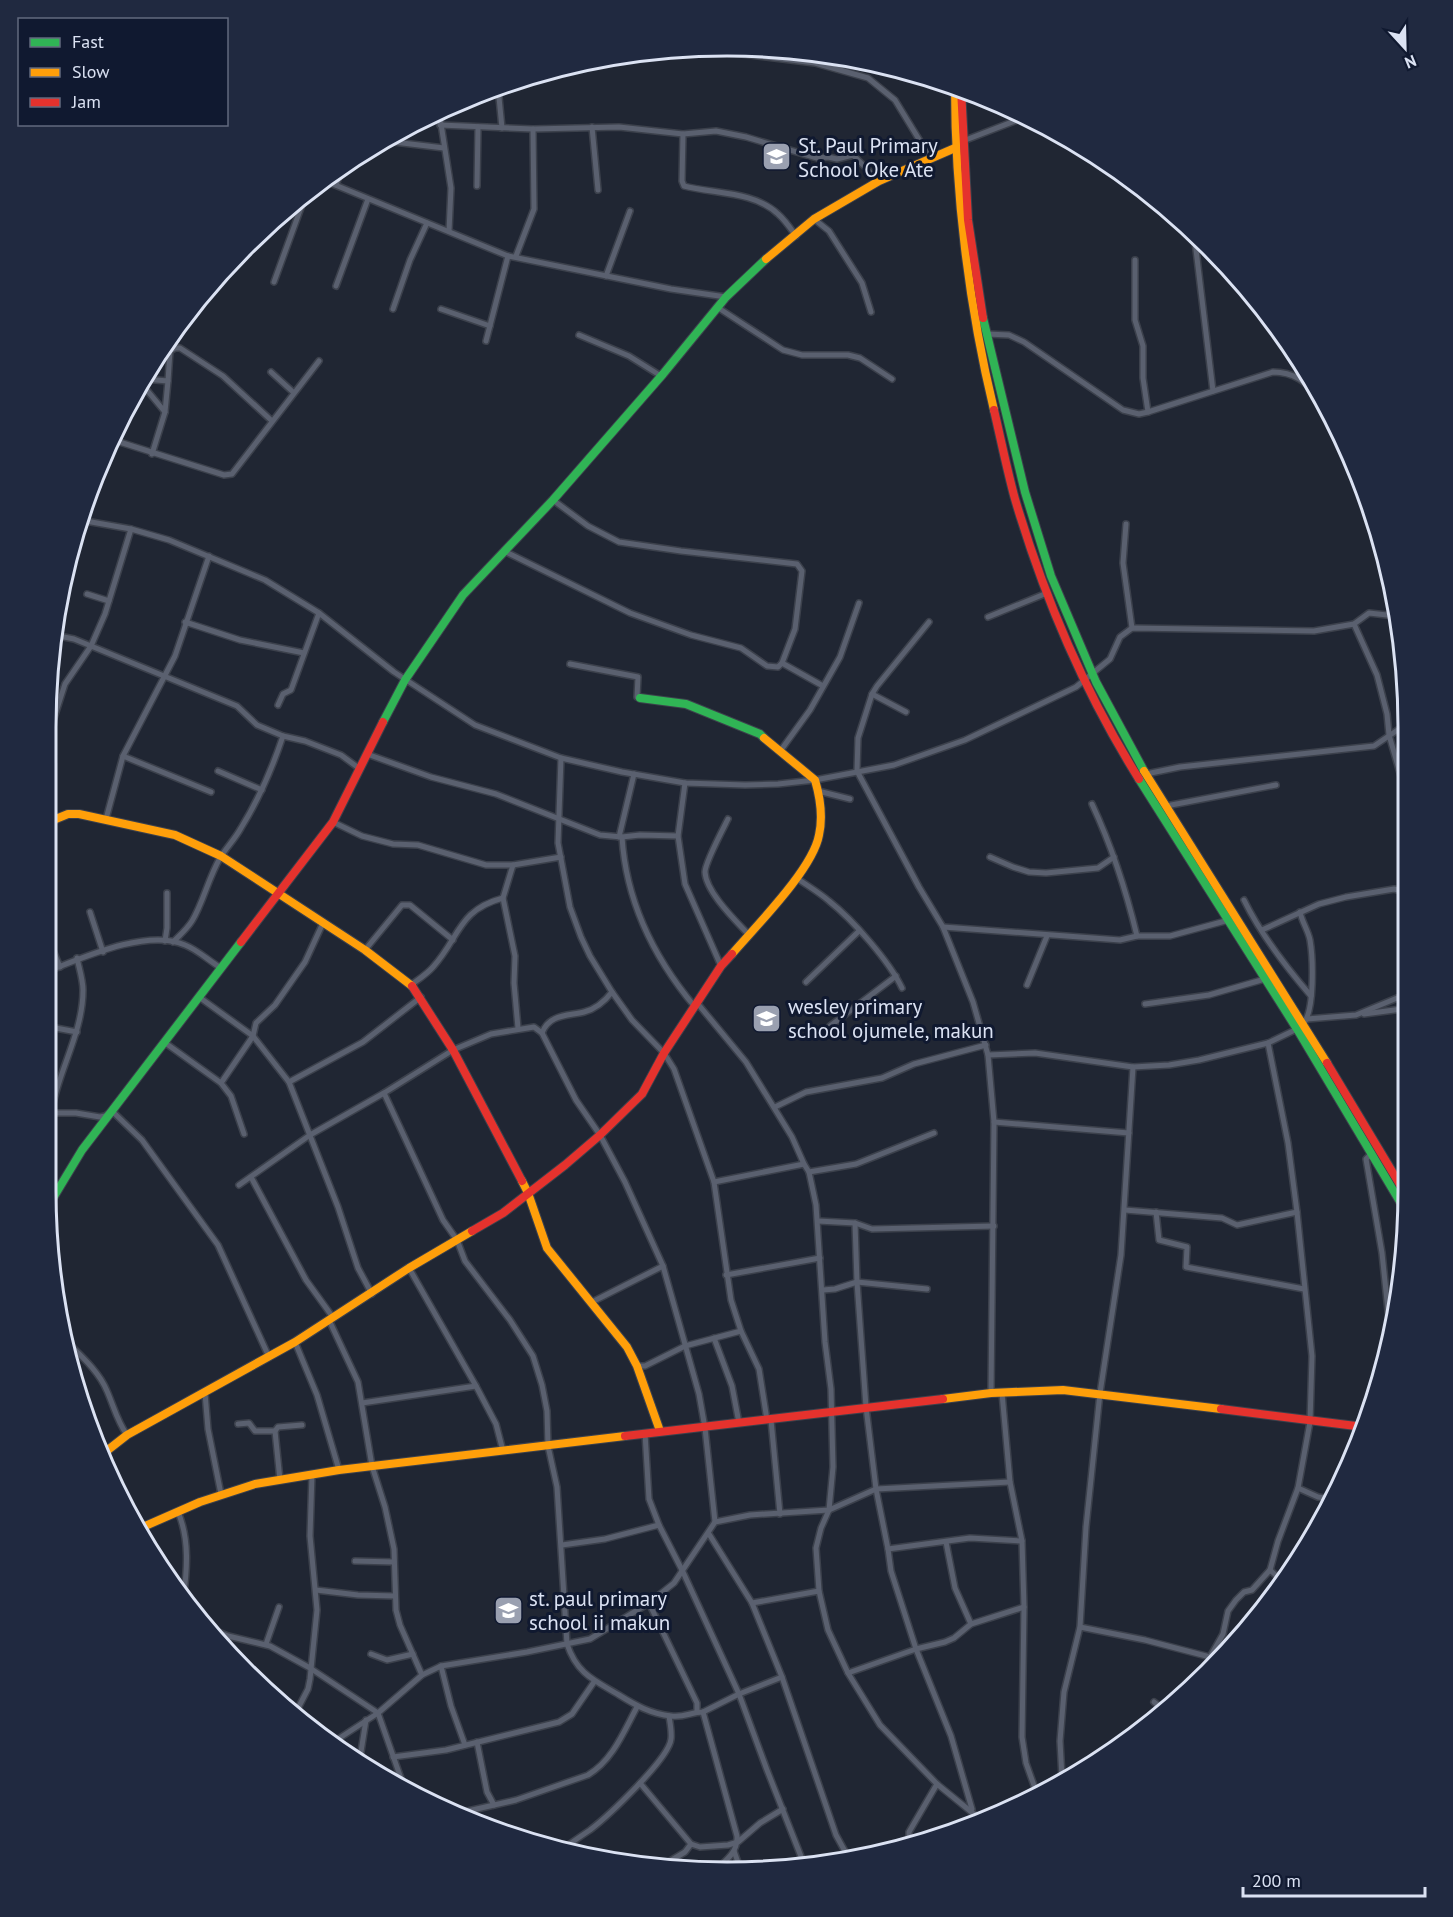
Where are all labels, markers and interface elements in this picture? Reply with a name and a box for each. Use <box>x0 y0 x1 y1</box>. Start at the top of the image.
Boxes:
legend <box>18 18 228 126</box>
north arrow <box>1375 18 1435 78</box>
text: Fast <box>72 30 104 53</box>
text: N <box>1402 51 1419 73</box>
text: Slow <box>72 60 110 83</box>
text: Jam <box>71 90 101 113</box>
place label: St. Paul Primary School Oke Ate <box>798 132 938 183</box>
school or university icon: St. Paul Primary School Oke Ate <box>761 141 793 173</box>
place label: wesley primary school ojumele, makun <box>788 993 994 1044</box>
school or university icon: wesley primary school ojumele, makun <box>751 1002 783 1034</box>
place label: st. paul primary school ii makun <box>529 1585 670 1636</box>
school or university icon: st. paul primary school ii makun <box>492 1594 524 1626</box>
scale bar <box>1243 1860 1424 1898</box>
text: 200 m <box>1252 1869 1301 1892</box>

